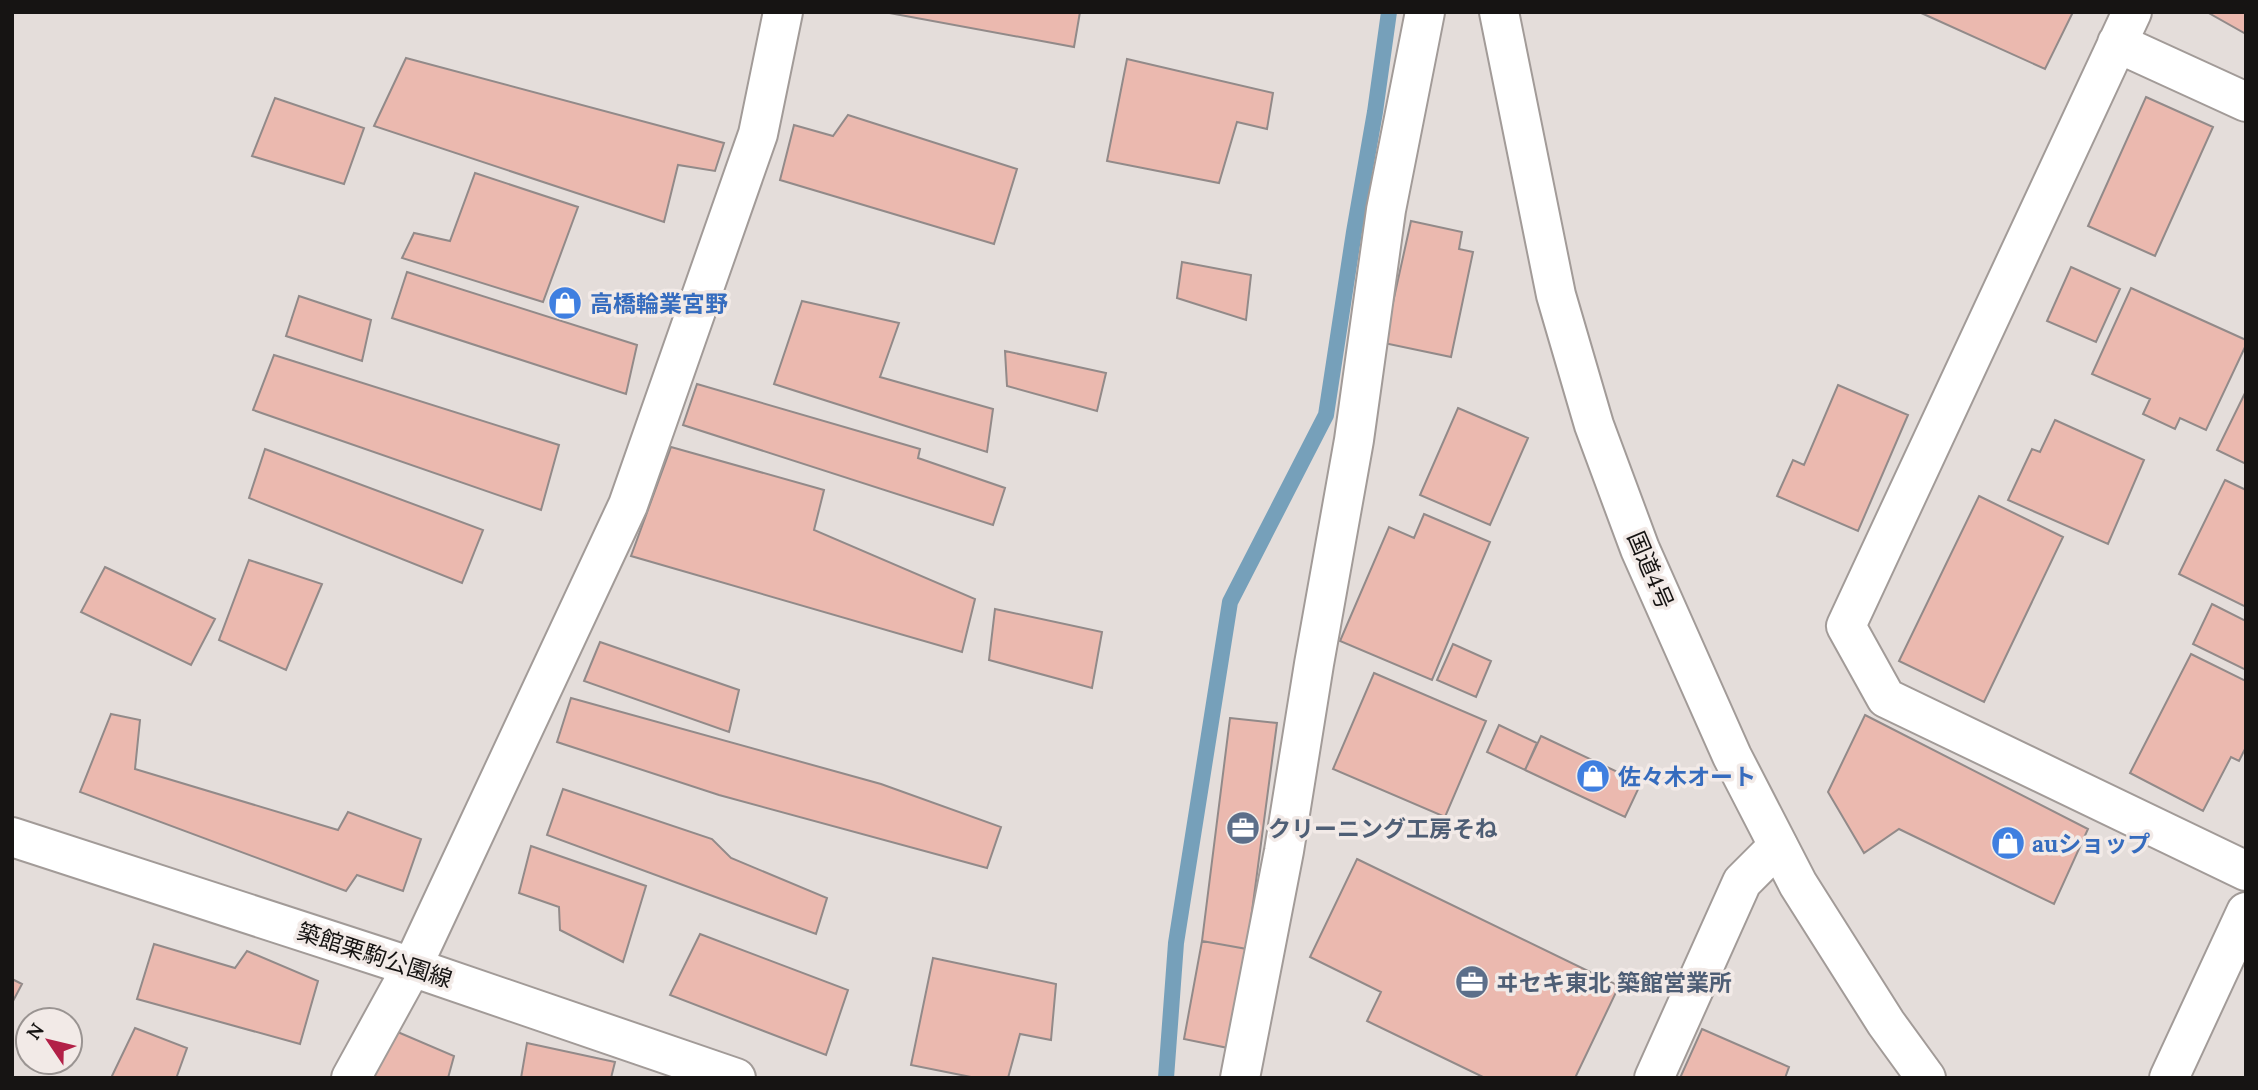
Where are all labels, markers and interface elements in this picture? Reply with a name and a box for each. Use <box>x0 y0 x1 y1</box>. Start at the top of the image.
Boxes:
shop icon: 高橋輪業宮野 <box>546 284 584 322</box>
place label: 高橋輪業宮野 <box>590 289 728 318</box>
street label: 国道4号 <box>1622 527 1680 613</box>
shop icon: 佐々木オート <box>1574 757 1612 795</box>
place label: 佐々木オート <box>1618 762 1756 791</box>
office icon: クリーニング工房そね <box>1224 809 1262 847</box>
place label: クリーニング工房そね <box>1268 814 1498 843</box>
shop icon: auショップ <box>1989 824 2027 862</box>
place label: auショップ <box>2032 829 2150 858</box>
street label: 築館栗駒公園線 <box>294 916 456 994</box>
office icon: ヰセキ東北 築館営業所 <box>1453 963 1491 1001</box>
place label: ヰセキ東北 築館営業所 <box>1496 968 1732 997</box>
north arrow <box>14 1006 84 1076</box>
text: N <box>21 1018 49 1044</box>

